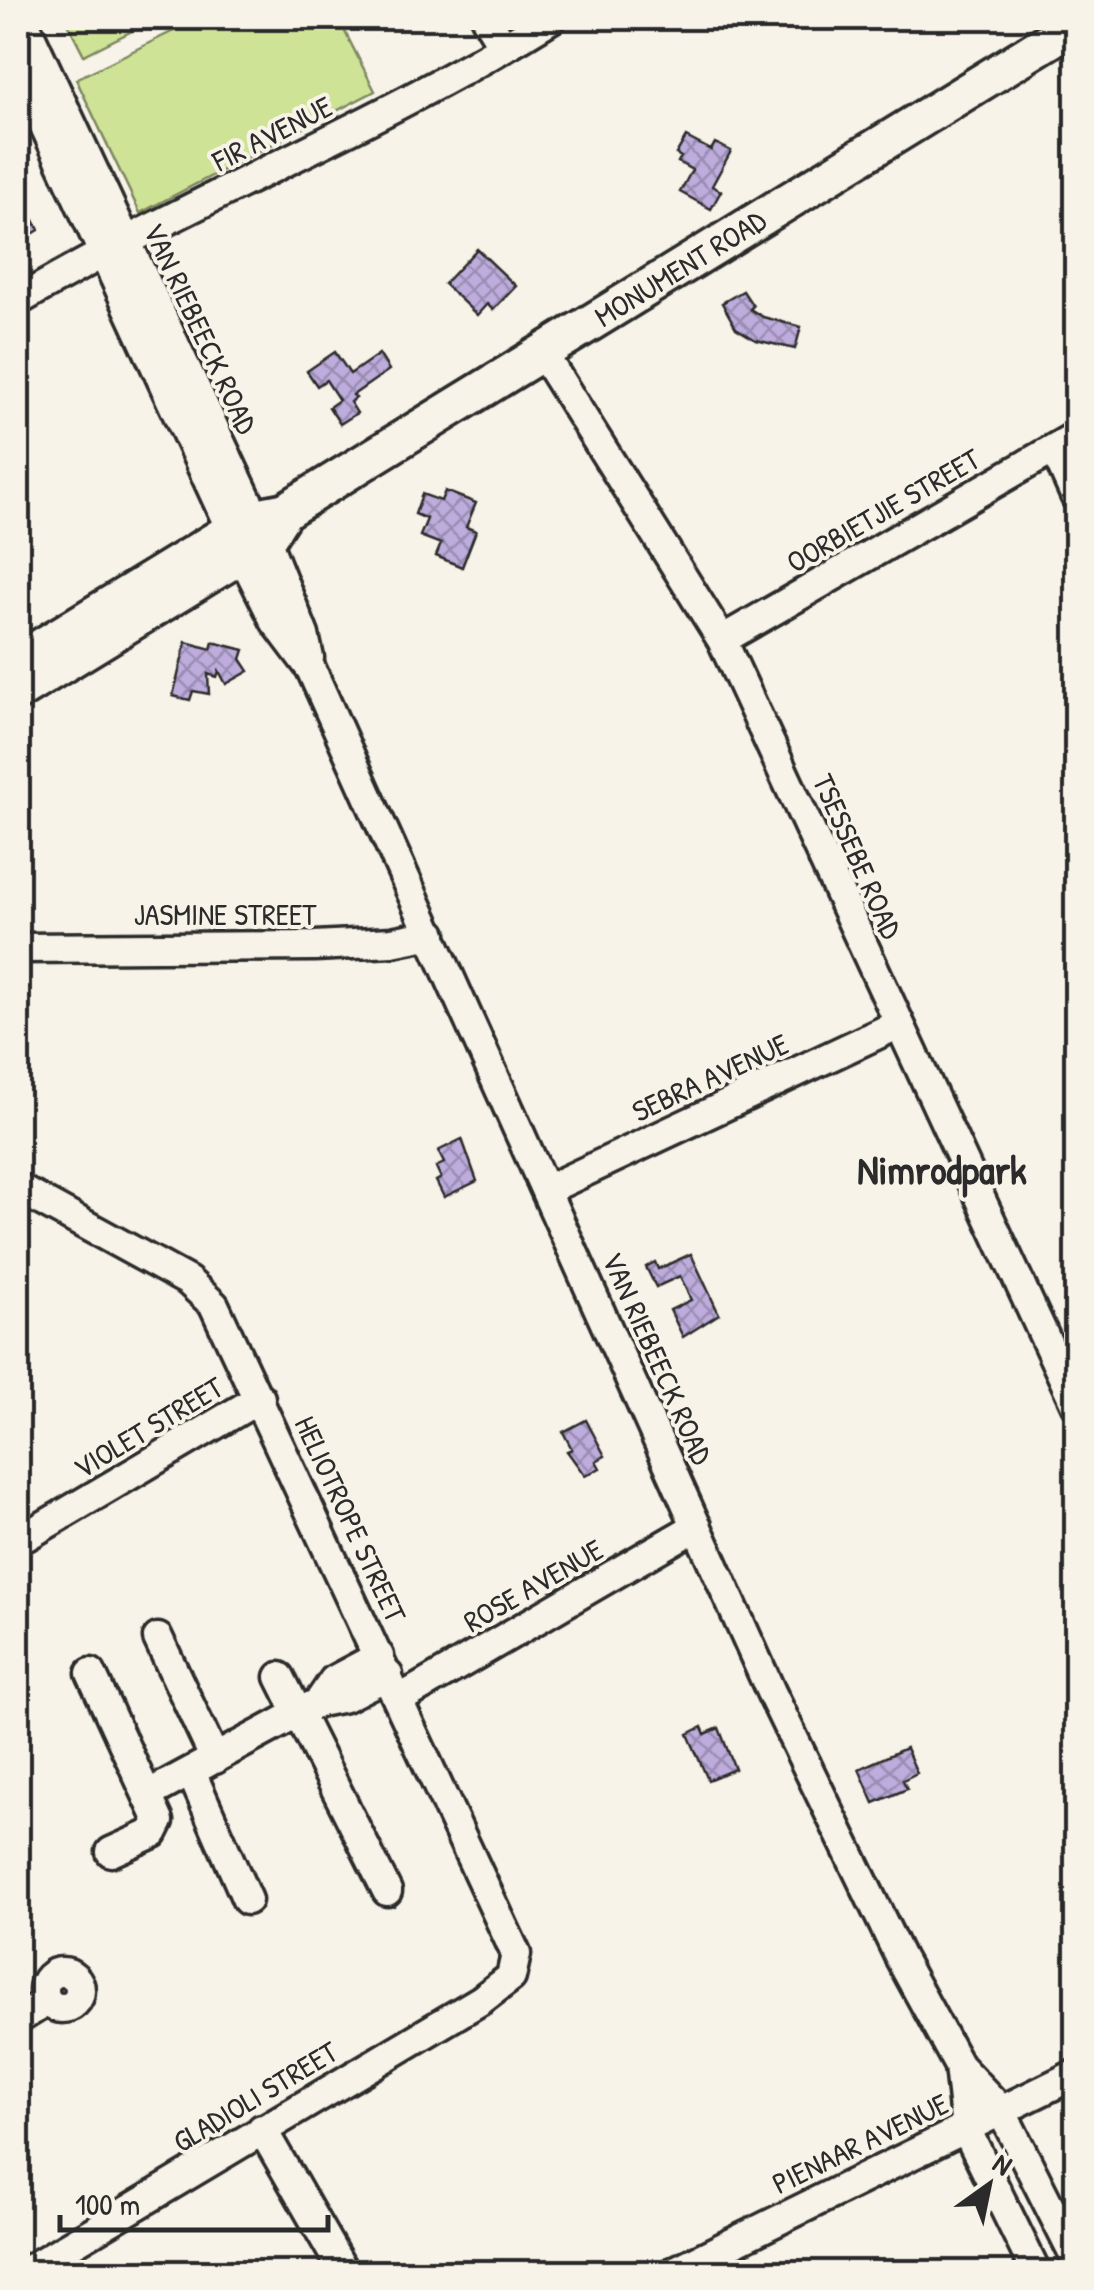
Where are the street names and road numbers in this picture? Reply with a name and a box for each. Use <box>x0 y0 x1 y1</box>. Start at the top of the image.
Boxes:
street label: FIR AVENUE <box>204 86 339 181</box>
street label: MONUMENT ROAD <box>587 199 774 336</box>
street label: VAN RIEBEECK ROAD <box>135 216 268 441</box>
street label: OORBIETJIE STREET <box>779 438 988 582</box>
street label: TSESSEBE ROAD <box>804 767 912 945</box>
street label: JASMINE STREET <box>134 894 317 934</box>
street label: SEBRA AVENUE <box>625 1023 795 1131</box>
street label: VAN RIEBEECK ROAD <box>593 1246 723 1471</box>
street label: VIOLET STREET <box>66 1366 231 1487</box>
street label: HELIOTROPE STREET <box>286 1409 417 1629</box>
street label: ROSE AVENUE <box>456 1529 610 1641</box>
street label: GLADIOLI STREET <box>165 2031 346 2161</box>
street label: PIENAAR AVENUE <box>765 2083 955 2203</box>

